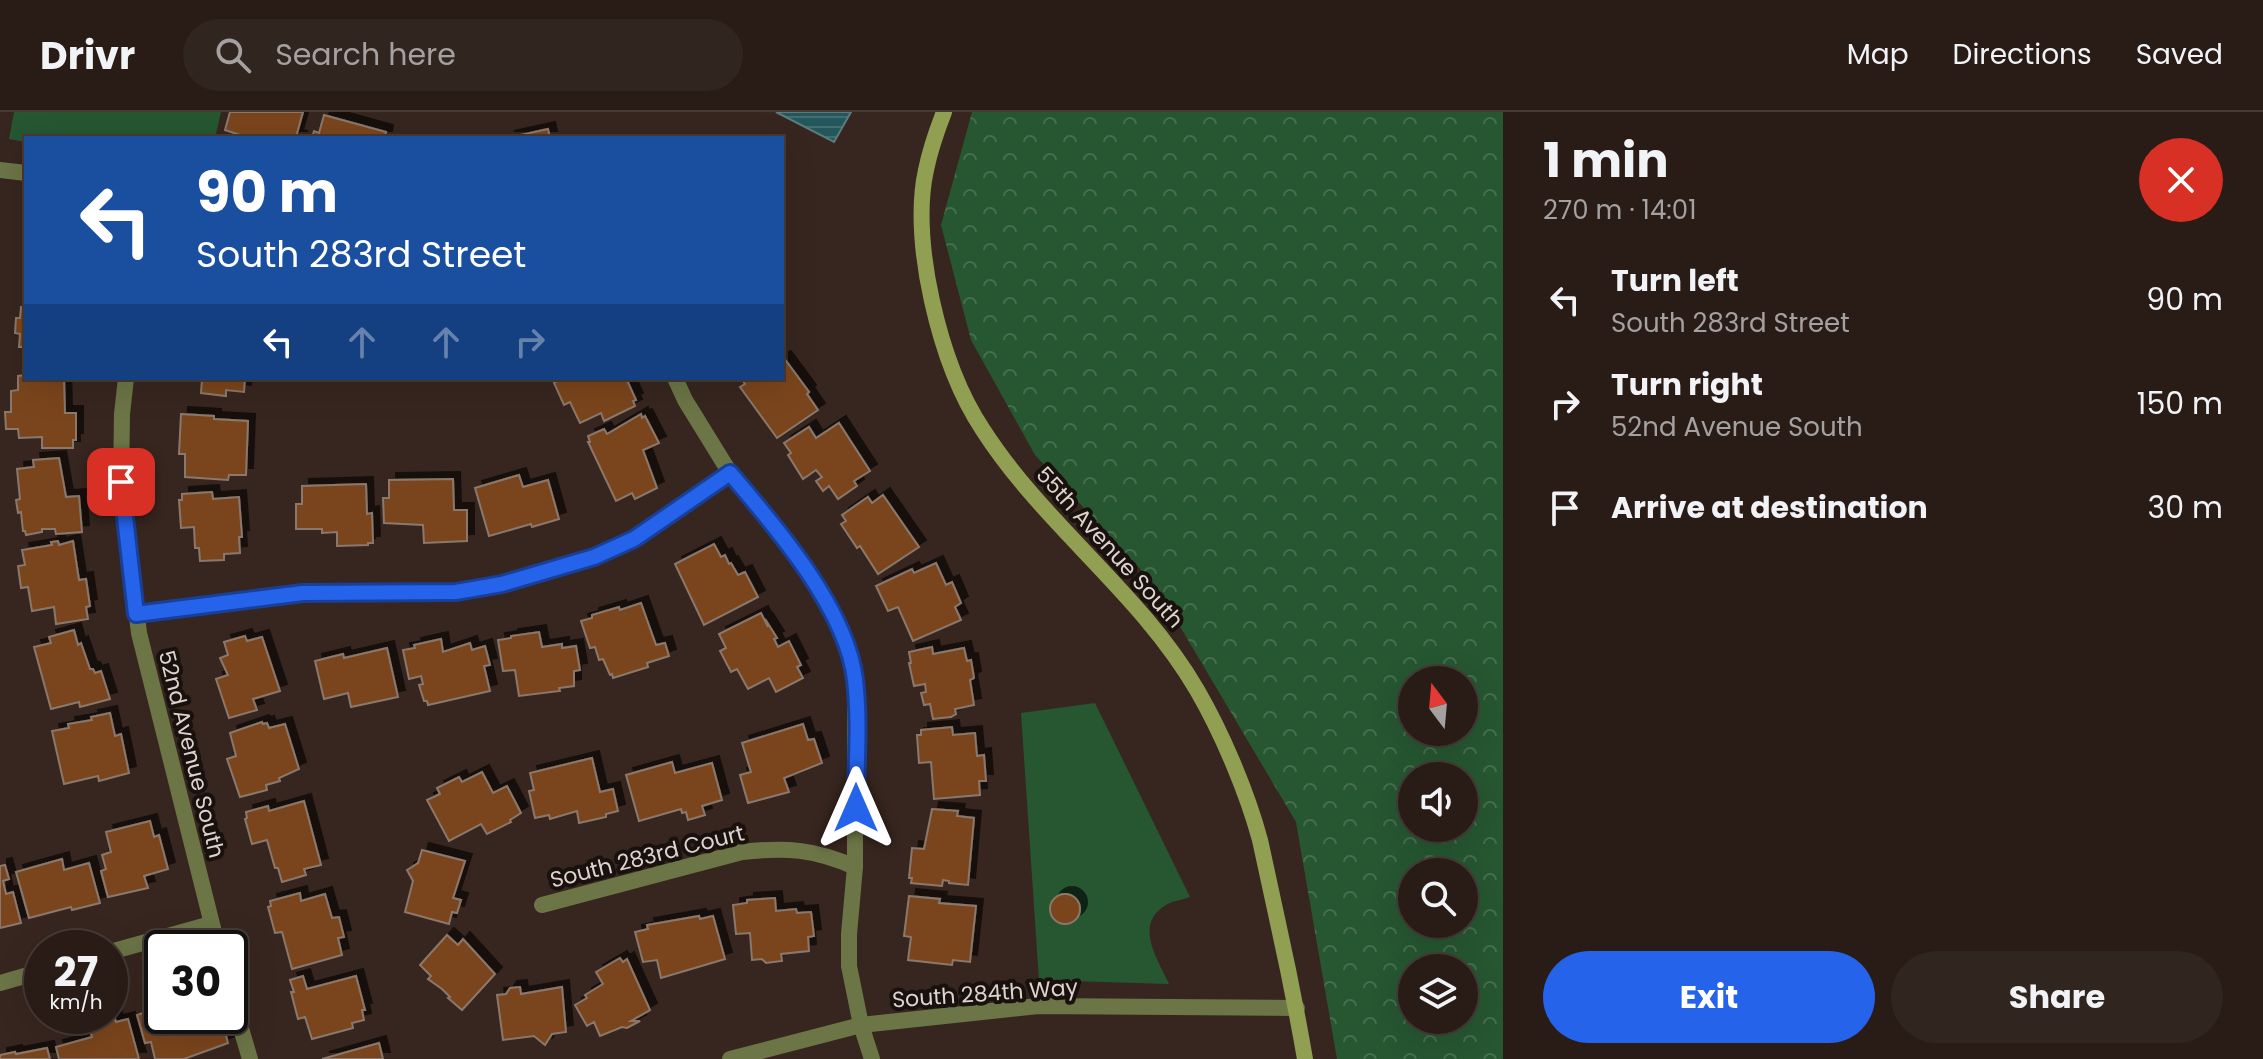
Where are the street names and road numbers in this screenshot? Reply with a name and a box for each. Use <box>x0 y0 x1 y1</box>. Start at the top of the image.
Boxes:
street label: 55th Avenue South <box>1029 460 1190 635</box>
street label: 52nd Avenue South <box>151 647 232 861</box>
street label: South 283rd Court <box>547 817 747 896</box>
street label: South 284th Way <box>891 972 1080 1015</box>

